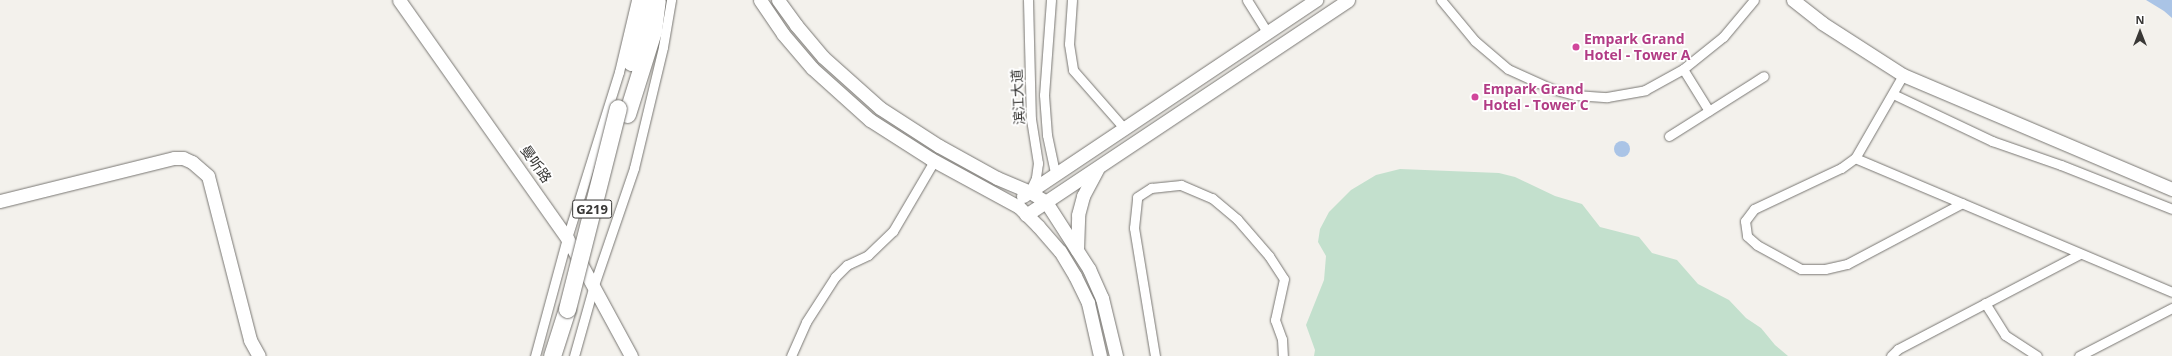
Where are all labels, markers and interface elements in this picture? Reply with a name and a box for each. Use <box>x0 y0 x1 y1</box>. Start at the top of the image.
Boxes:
north arrow <box>2120 12 2160 52</box>
text: N <box>2136 12 2144 27</box>
place label: Empark Grand Hotel - Tower A <box>1584 31 1690 64</box>
marker: Empark Grand Hotel - Tower A <box>1571 42 1581 52</box>
street label: 滨江大道 <box>1008 69 1028 125</box>
place label: Empark Grand Hotel - Tower C <box>1483 81 1589 114</box>
marker: Empark Grand Hotel - Tower C <box>1470 92 1480 102</box>
street label: 曼听路 <box>517 142 555 186</box>
road number: G219 <box>572 198 612 220</box>

